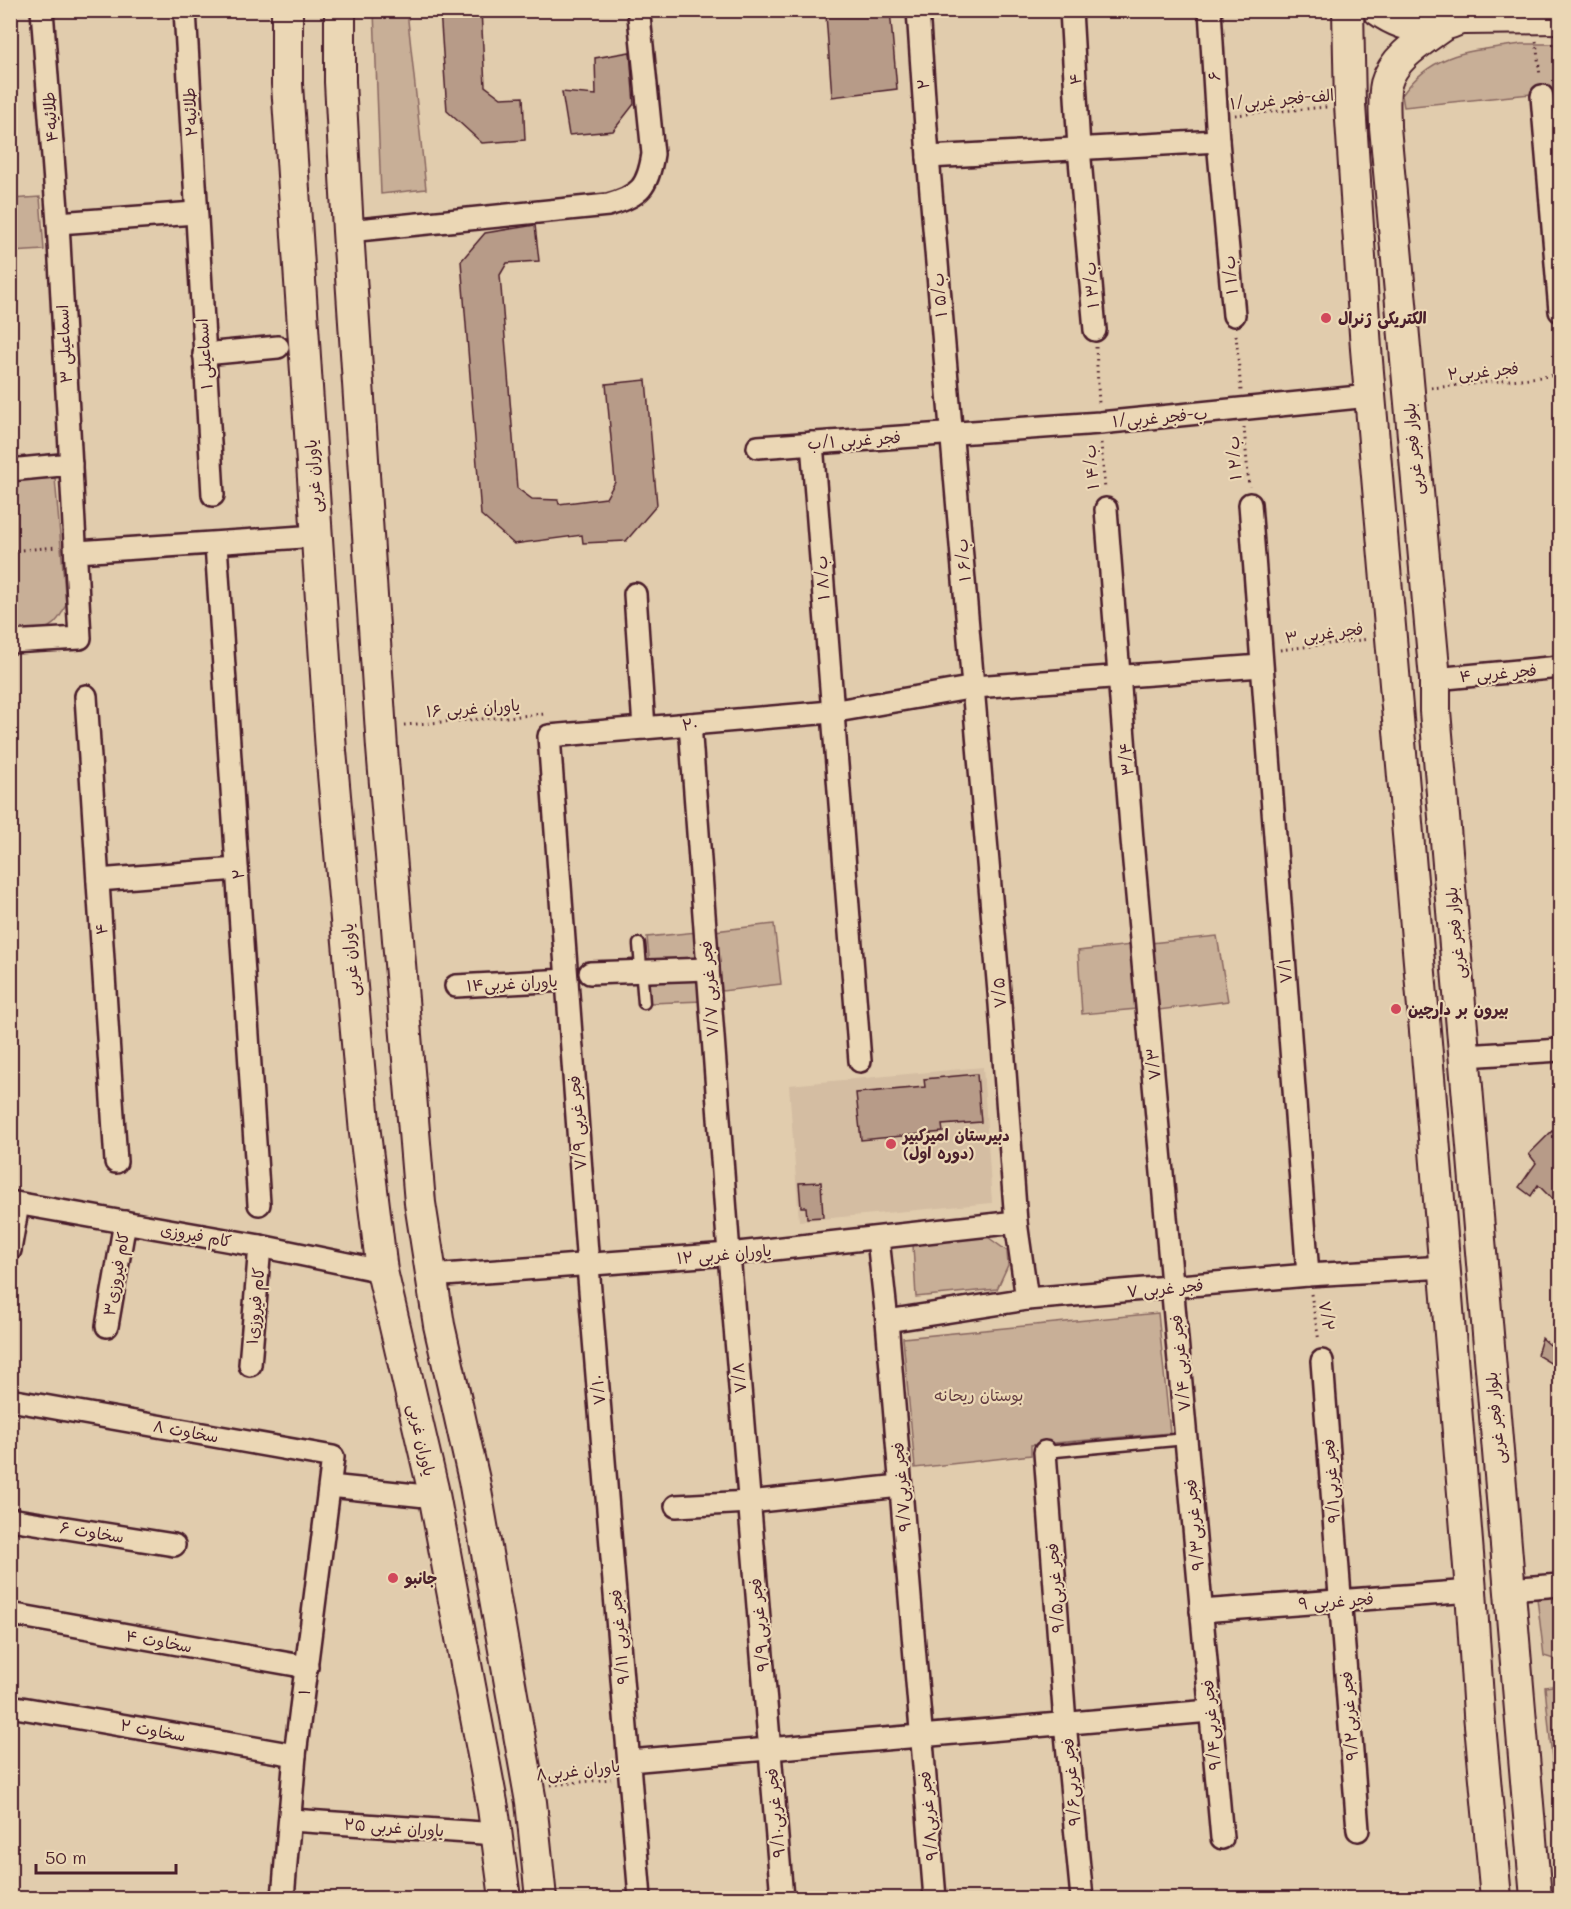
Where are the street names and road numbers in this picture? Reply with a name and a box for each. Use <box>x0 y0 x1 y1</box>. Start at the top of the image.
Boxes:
street label: ۶ <box>1203 70 1224 82</box>
street label: ۴ <box>1064 72 1085 86</box>
street label: ۲ <box>912 78 933 90</box>
street label: ۱/الف-فجر غربی <box>1229 83 1335 115</box>
street label: طلائیه۲ <box>178 87 201 137</box>
street label: طلائیه۴ <box>37 91 62 143</box>
street label: ۱ ب/۱ <box>1217 255 1242 295</box>
street label: ۱ ب/۳ <box>1078 261 1103 309</box>
street label: ۱ ب/۵ <box>926 272 951 318</box>
street label: اسماعیلی ۳ <box>51 304 77 384</box>
street label: اسماعیلی ۱ <box>191 318 217 390</box>
street label: فجر غربی۲ <box>1447 357 1519 385</box>
street label: ۱/ب-فجر غربی <box>1112 402 1208 432</box>
street label: بلوار فجر غربی <box>1398 402 1428 496</box>
street label: فجر غربی ۱/ب <box>806 426 902 454</box>
street label: ۱ ب/۲ <box>1221 435 1246 481</box>
street label: یاوران غربی <box>299 439 327 513</box>
street label: ۱ ب/۴ <box>1078 444 1103 491</box>
street label: ۱ ب/۶ <box>950 538 975 582</box>
street label: ۱ ب/۸ <box>809 555 834 601</box>
street label: ۳ فجر غربی <box>1284 617 1364 649</box>
street label: ۴ فجر غربی <box>1458 659 1538 687</box>
street label: ۱۶ یاوران غربی <box>425 694 521 722</box>
street label: ۲۰ <box>681 712 699 735</box>
street label: ۳/۴ <box>1114 741 1137 777</box>
street label: ۲ <box>227 868 248 880</box>
street label: بلوار فجر غربی <box>1440 886 1470 980</box>
street label: ۴ <box>90 922 111 936</box>
street label: یاوران غربی <box>336 922 364 998</box>
street label: ۷/۷ فجر غربی <box>695 940 723 1038</box>
street label: ۷/۱ <box>1273 958 1296 984</box>
street label: یاوران غربی۱۴ <box>466 970 558 996</box>
street label: ۷/۵ <box>987 977 1010 1009</box>
street label: ۷/۳ <box>1141 1047 1164 1081</box>
street label: ۷/۹ فجر غربی <box>563 1075 591 1171</box>
street label: کام فیروزی <box>158 1218 233 1254</box>
street label: کام فیروزی۳ <box>98 1230 136 1318</box>
street label: ۱۲ یاوران غربی <box>676 1239 772 1269</box>
street label: کام فیروزی۱ <box>241 1266 271 1346</box>
street label: ۷ فجر غربی <box>1126 1274 1204 1302</box>
street label: ۷/۲ <box>1315 1299 1340 1333</box>
street label: ۷/۴ فجر غربی <box>1165 1314 1195 1412</box>
street label: ۷/۸ <box>727 1362 750 1394</box>
street label: بلوار فجر غربی <box>1480 1371 1510 1465</box>
street label: ۷/۱۰ <box>586 1374 609 1406</box>
street label: یاوران غربی <box>403 1402 441 1478</box>
street label: سخاوت ۸ <box>152 1414 221 1447</box>
street label: فجر غربی۹/۱ <box>1317 1438 1345 1524</box>
street label: فجر غربی۹/۷ <box>886 1441 916 1533</box>
street label: فجر غربی۹/۳ <box>1179 1478 1209 1572</box>
street label: سخاوت ۶ <box>58 1516 126 1547</box>
street label: فجر غربی۹/۵ <box>1041 1542 1069 1634</box>
street label: ۹/۹ فجر غربی <box>744 1577 774 1673</box>
street label: ۹ فجر غربی <box>1298 1587 1374 1615</box>
street label: ۹/۱۱ فجر غربی <box>604 1588 634 1686</box>
street label: سخاوت ۴ <box>124 1624 194 1657</box>
street label: فجر غربی۹/۲ <box>1335 1671 1363 1761</box>
street label: فجر غربی۹/۴ <box>1196 1679 1226 1771</box>
street label: ۱ <box>293 1688 314 1696</box>
street label: سخاوت ۲ <box>119 1713 187 1746</box>
street label: فجر غربی۹/۶ <box>1056 1737 1086 1827</box>
street label: یاوران غربی۸ <box>535 1755 621 1785</box>
street label: فجر غربی۹/۱۰ <box>760 1767 790 1859</box>
street label: فجر غربی۹/۸ <box>913 1770 943 1862</box>
street label: یاوران غربی ۲۵ <box>343 1813 445 1841</box>

